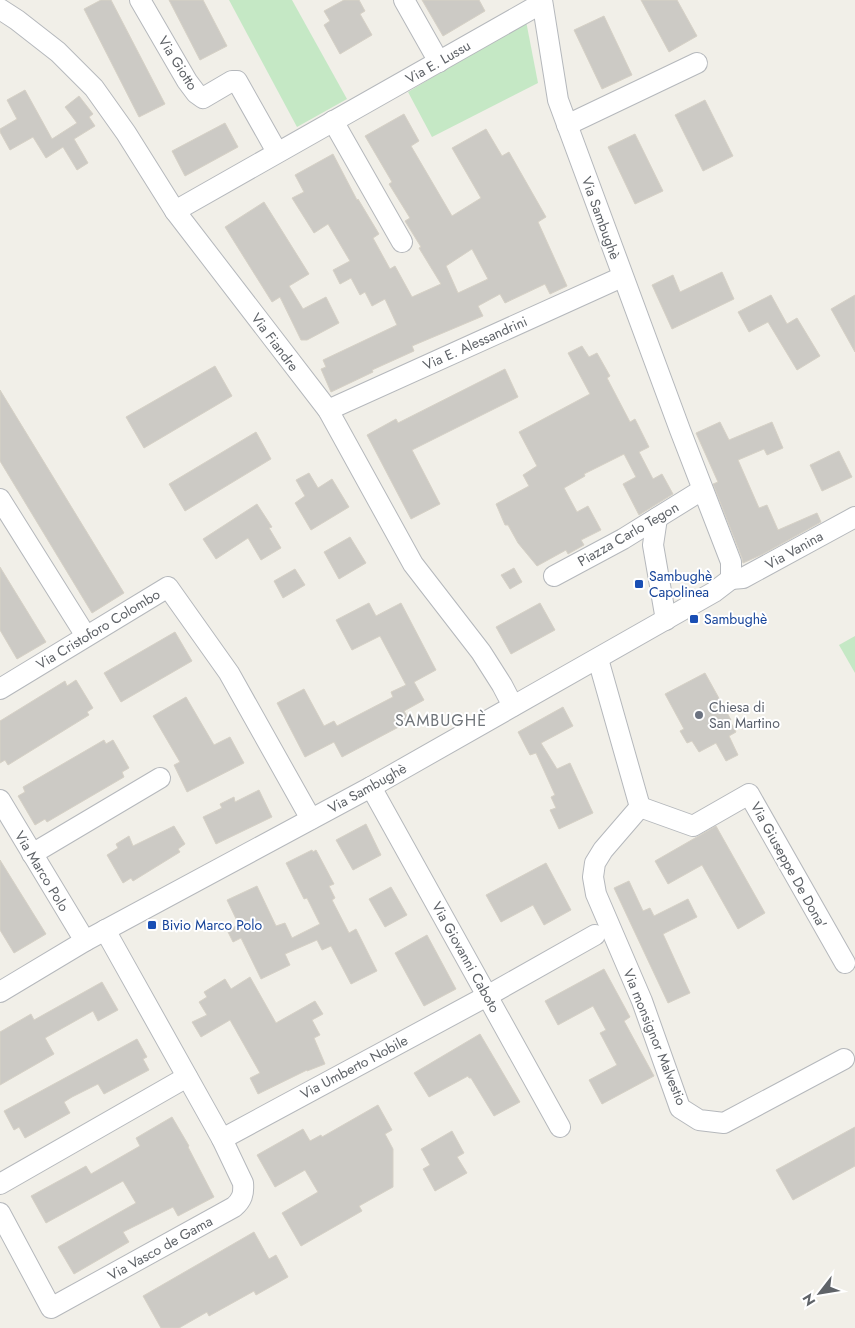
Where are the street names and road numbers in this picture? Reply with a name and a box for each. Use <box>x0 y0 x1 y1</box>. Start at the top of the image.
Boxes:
street label: Via Giotto <box>154 32 203 94</box>
street label: Via E. Lussu <box>402 35 474 89</box>
street label: Via Sambughè <box>577 174 625 262</box>
street label: Via Fiandre <box>246 309 304 375</box>
street label: Via E. Alessandrini <box>420 311 530 375</box>
street label: Piazza Carlo Tegon <box>574 497 682 571</box>
street label: Via Vanina <box>761 526 827 574</box>
street label: Via Cristoforo Colombo <box>32 584 164 674</box>
street label: Via Sambughè <box>324 758 410 818</box>
street label: Via Giuseppe De Dona' <box>746 798 832 932</box>
street label: Via Marco Polo <box>10 827 74 915</box>
street label: Via Giovanni Caboto <box>427 898 505 1016</box>
street label: Via monsignor Malvestio <box>618 966 692 1109</box>
street label: Via Umberto Nobile <box>297 1030 411 1104</box>
street label: Via Vasco de Gama <box>104 1211 216 1285</box>

